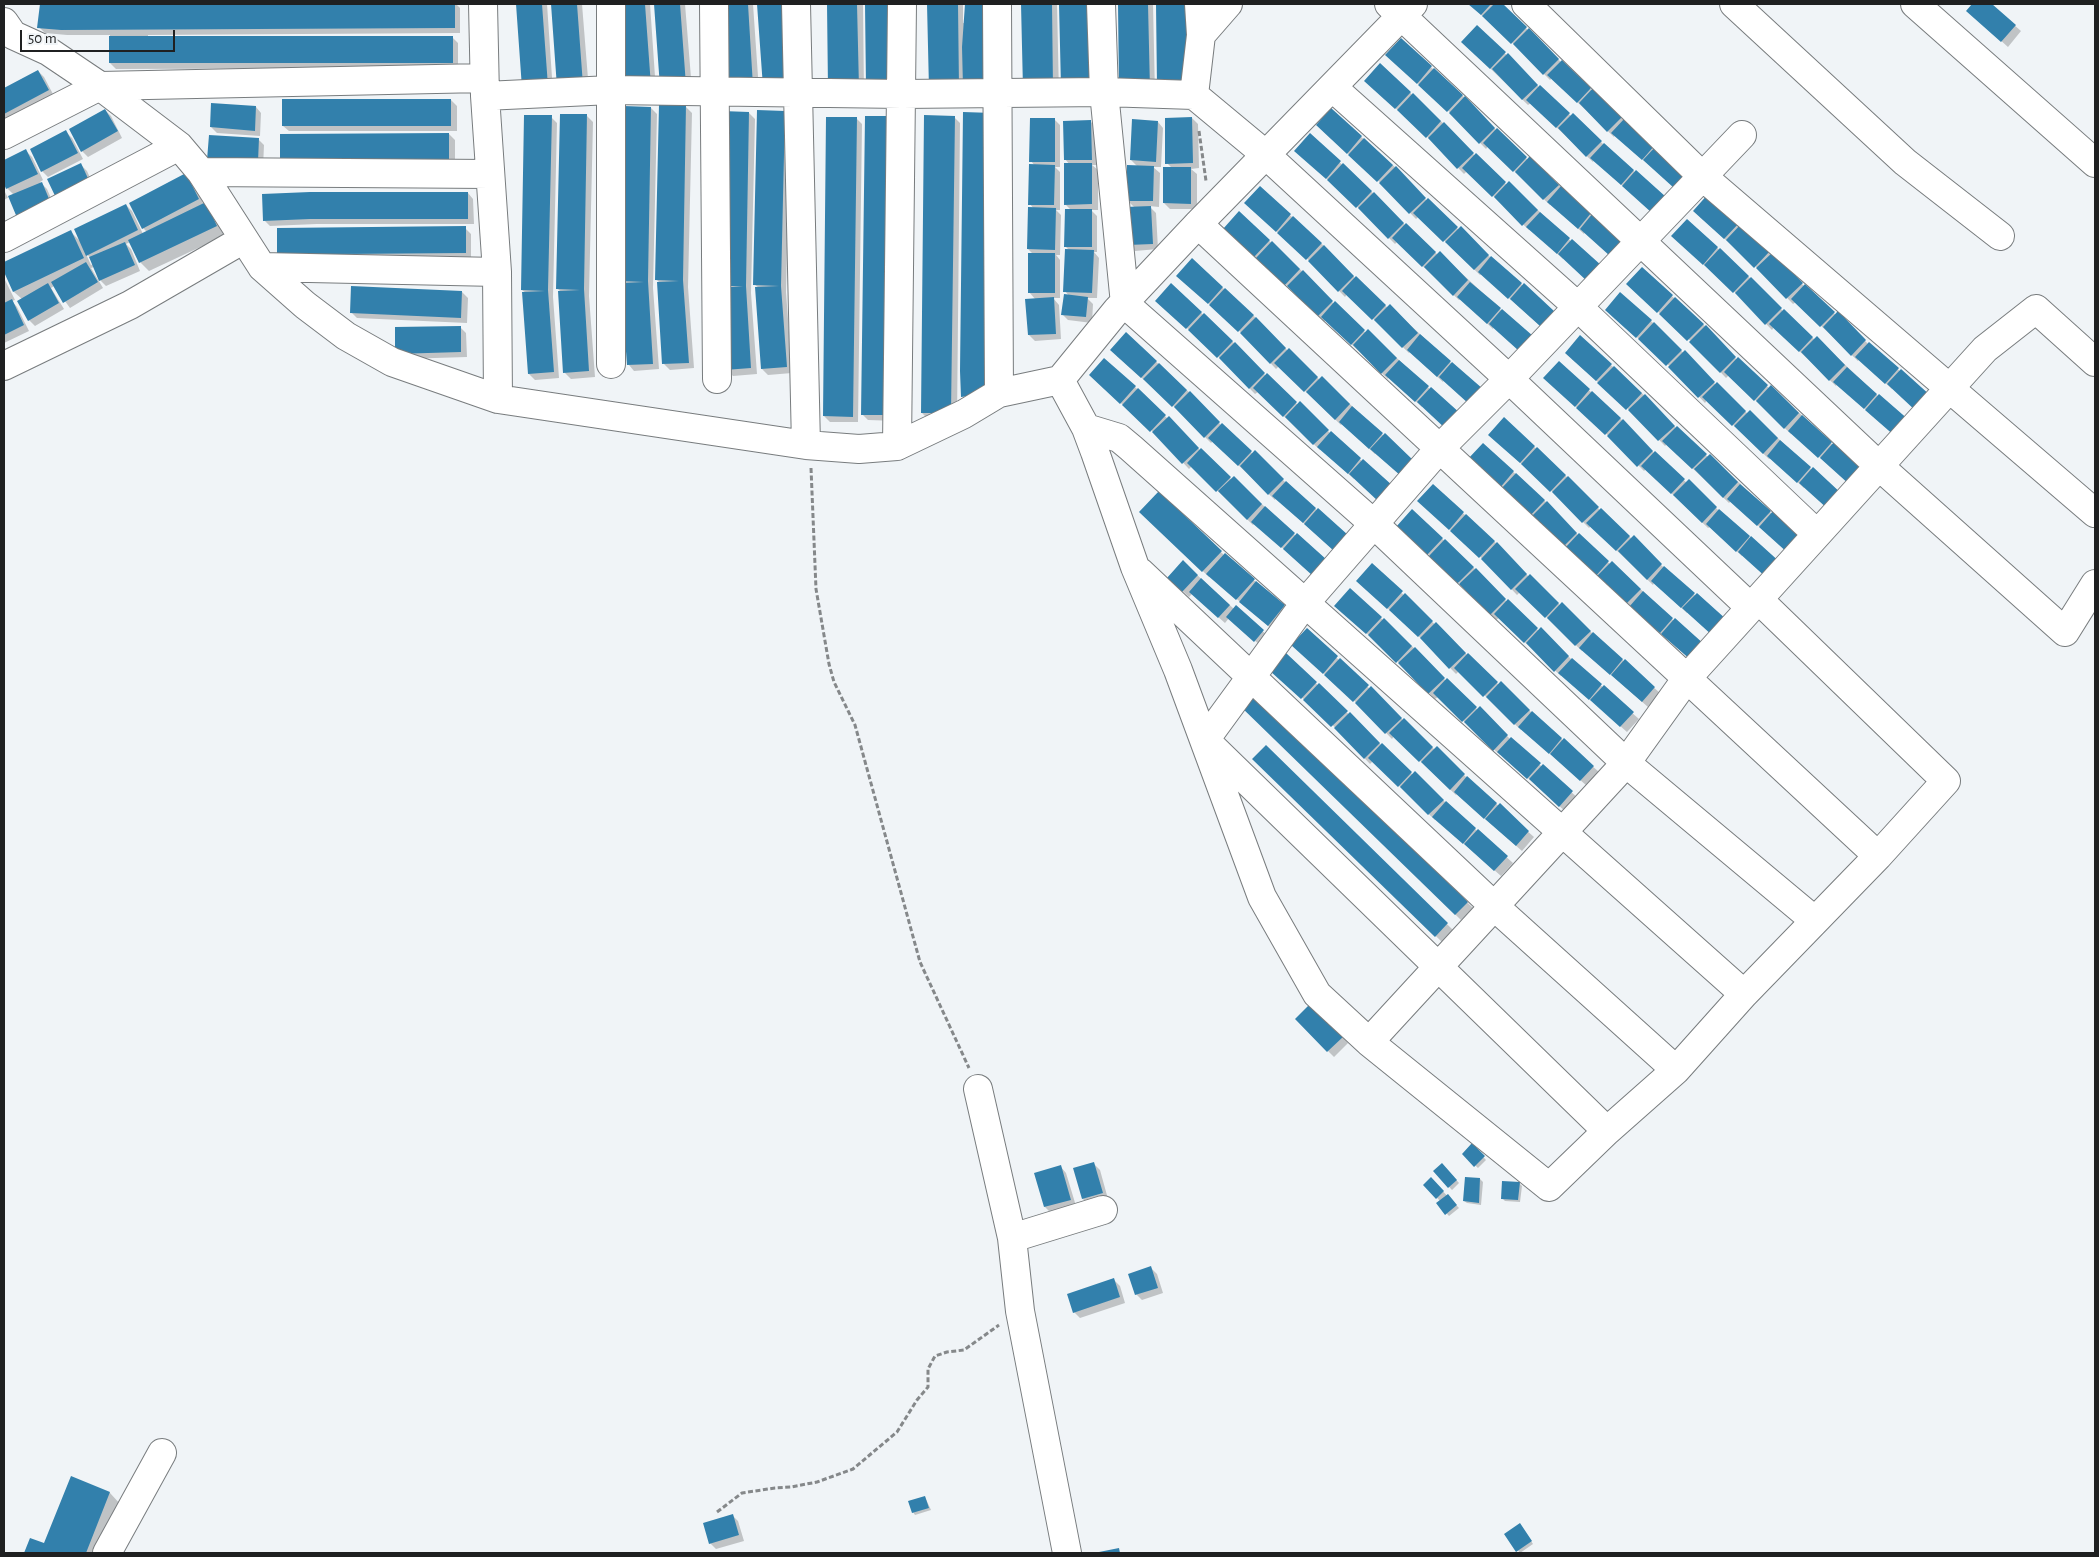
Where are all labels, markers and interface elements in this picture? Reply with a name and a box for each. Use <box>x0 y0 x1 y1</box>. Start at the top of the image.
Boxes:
scale bar <box>22 20 178 52</box>
text: 50 m <box>28 31 57 46</box>

